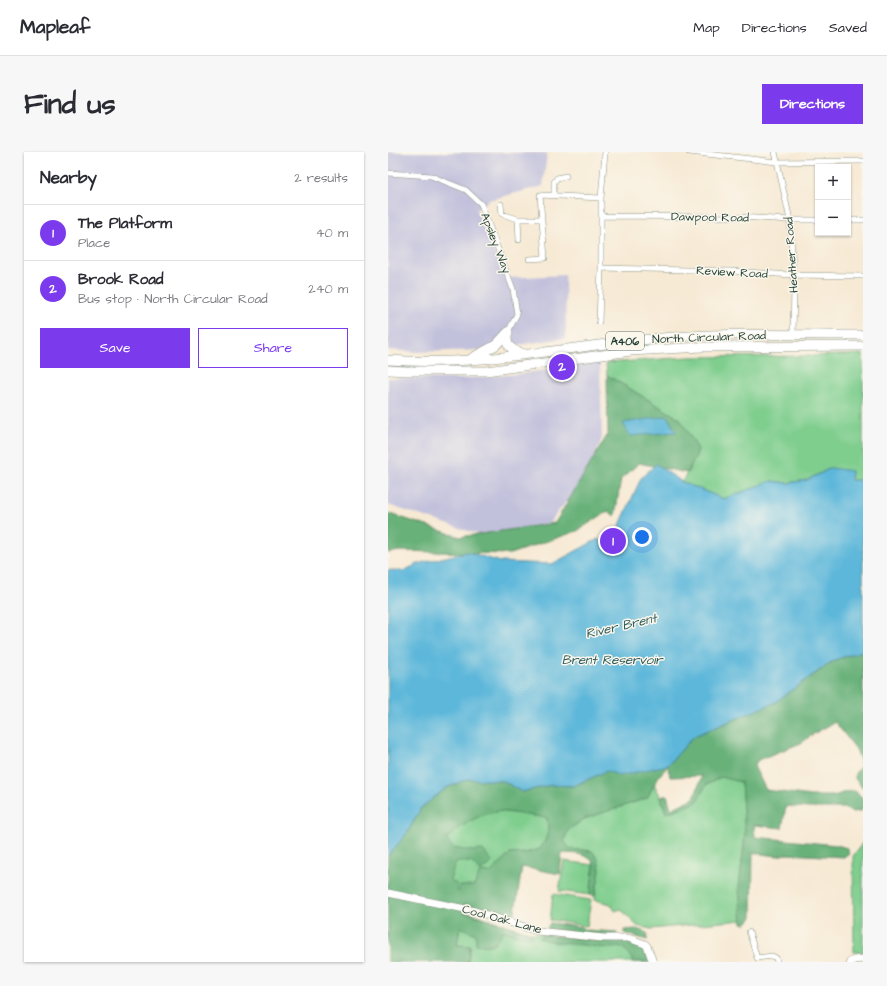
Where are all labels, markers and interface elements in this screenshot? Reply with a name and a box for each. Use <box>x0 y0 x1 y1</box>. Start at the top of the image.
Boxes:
text: Mapleaf <box>20 14 90 41</box>
text: Map <box>693 18 720 38</box>
text: Directions <box>742 18 807 38</box>
text: Saved <box>829 18 867 38</box>
button: Directions <box>762 84 863 124</box>
text: Find us <box>24 85 115 124</box>
map controls <box>815 164 851 236</box>
button: + <box>815 164 851 200</box>
text: Nearby <box>40 166 97 190</box>
text: 2 results <box>294 169 348 187</box>
button: − <box>815 200 851 236</box>
street label: Dawpool Road <box>671 208 749 227</box>
street label: Apsley Way <box>475 210 515 277</box>
text: The Platform <box>78 213 172 234</box>
street label: Heather Road <box>780 216 803 294</box>
text: 1 <box>52 224 54 242</box>
text: 40 m <box>316 224 348 242</box>
text: Place <box>78 234 110 252</box>
street label: Review Road <box>696 262 768 283</box>
text: Brook Road <box>78 269 164 290</box>
text: 2 <box>49 280 57 298</box>
text: 240 m <box>308 280 348 298</box>
text: Bus stop · North Circular Road <box>78 290 268 308</box>
street label: North Circular Road <box>652 327 766 348</box>
button: Save <box>40 328 190 368</box>
button: Share <box>198 328 348 368</box>
road number: A406 <box>606 332 644 350</box>
pin: 2 <box>549 352 575 382</box>
pin: 1 <box>600 526 626 556</box>
your location <box>632 527 652 547</box>
water label: River Brent <box>584 609 660 643</box>
water label: Brent Reservoir <box>562 651 664 669</box>
street label: Cool Oak Lane <box>460 901 544 938</box>

